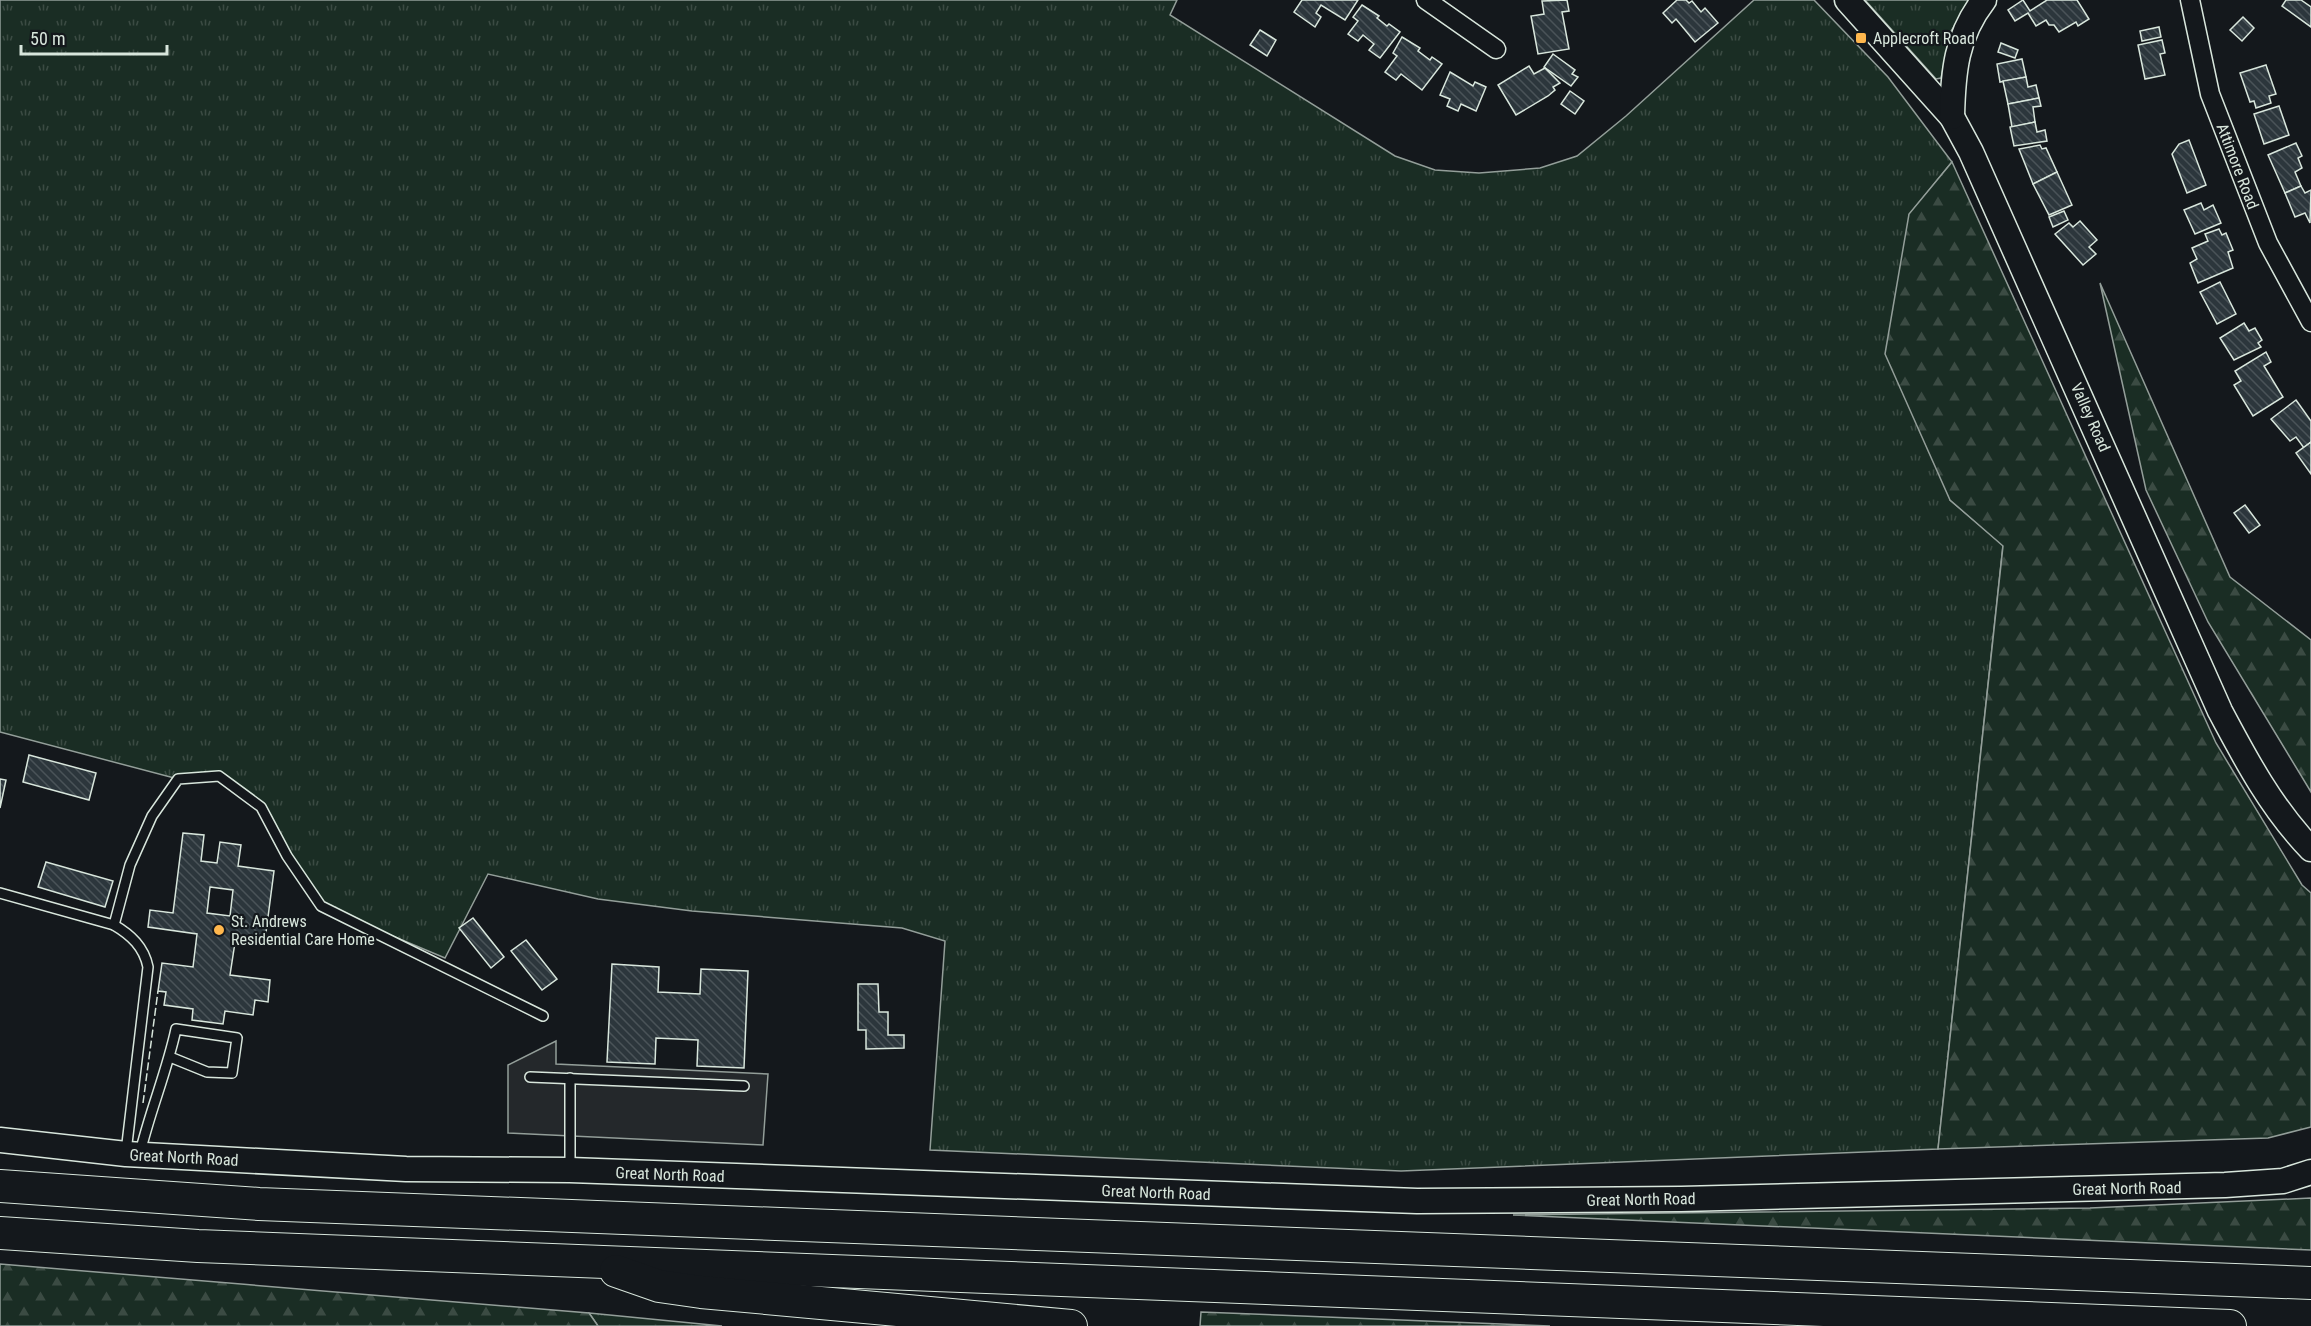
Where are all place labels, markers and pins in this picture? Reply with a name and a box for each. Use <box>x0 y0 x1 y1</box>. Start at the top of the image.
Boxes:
place label: Applecroft Road <box>1873 29 1975 48</box>
marker: Applecroft Road <box>1854 31 1868 45</box>
place label: St. Andrews Residential Care Home <box>231 912 375 949</box>
marker: St. Andrews Residential Care Home <box>212 923 226 937</box>

